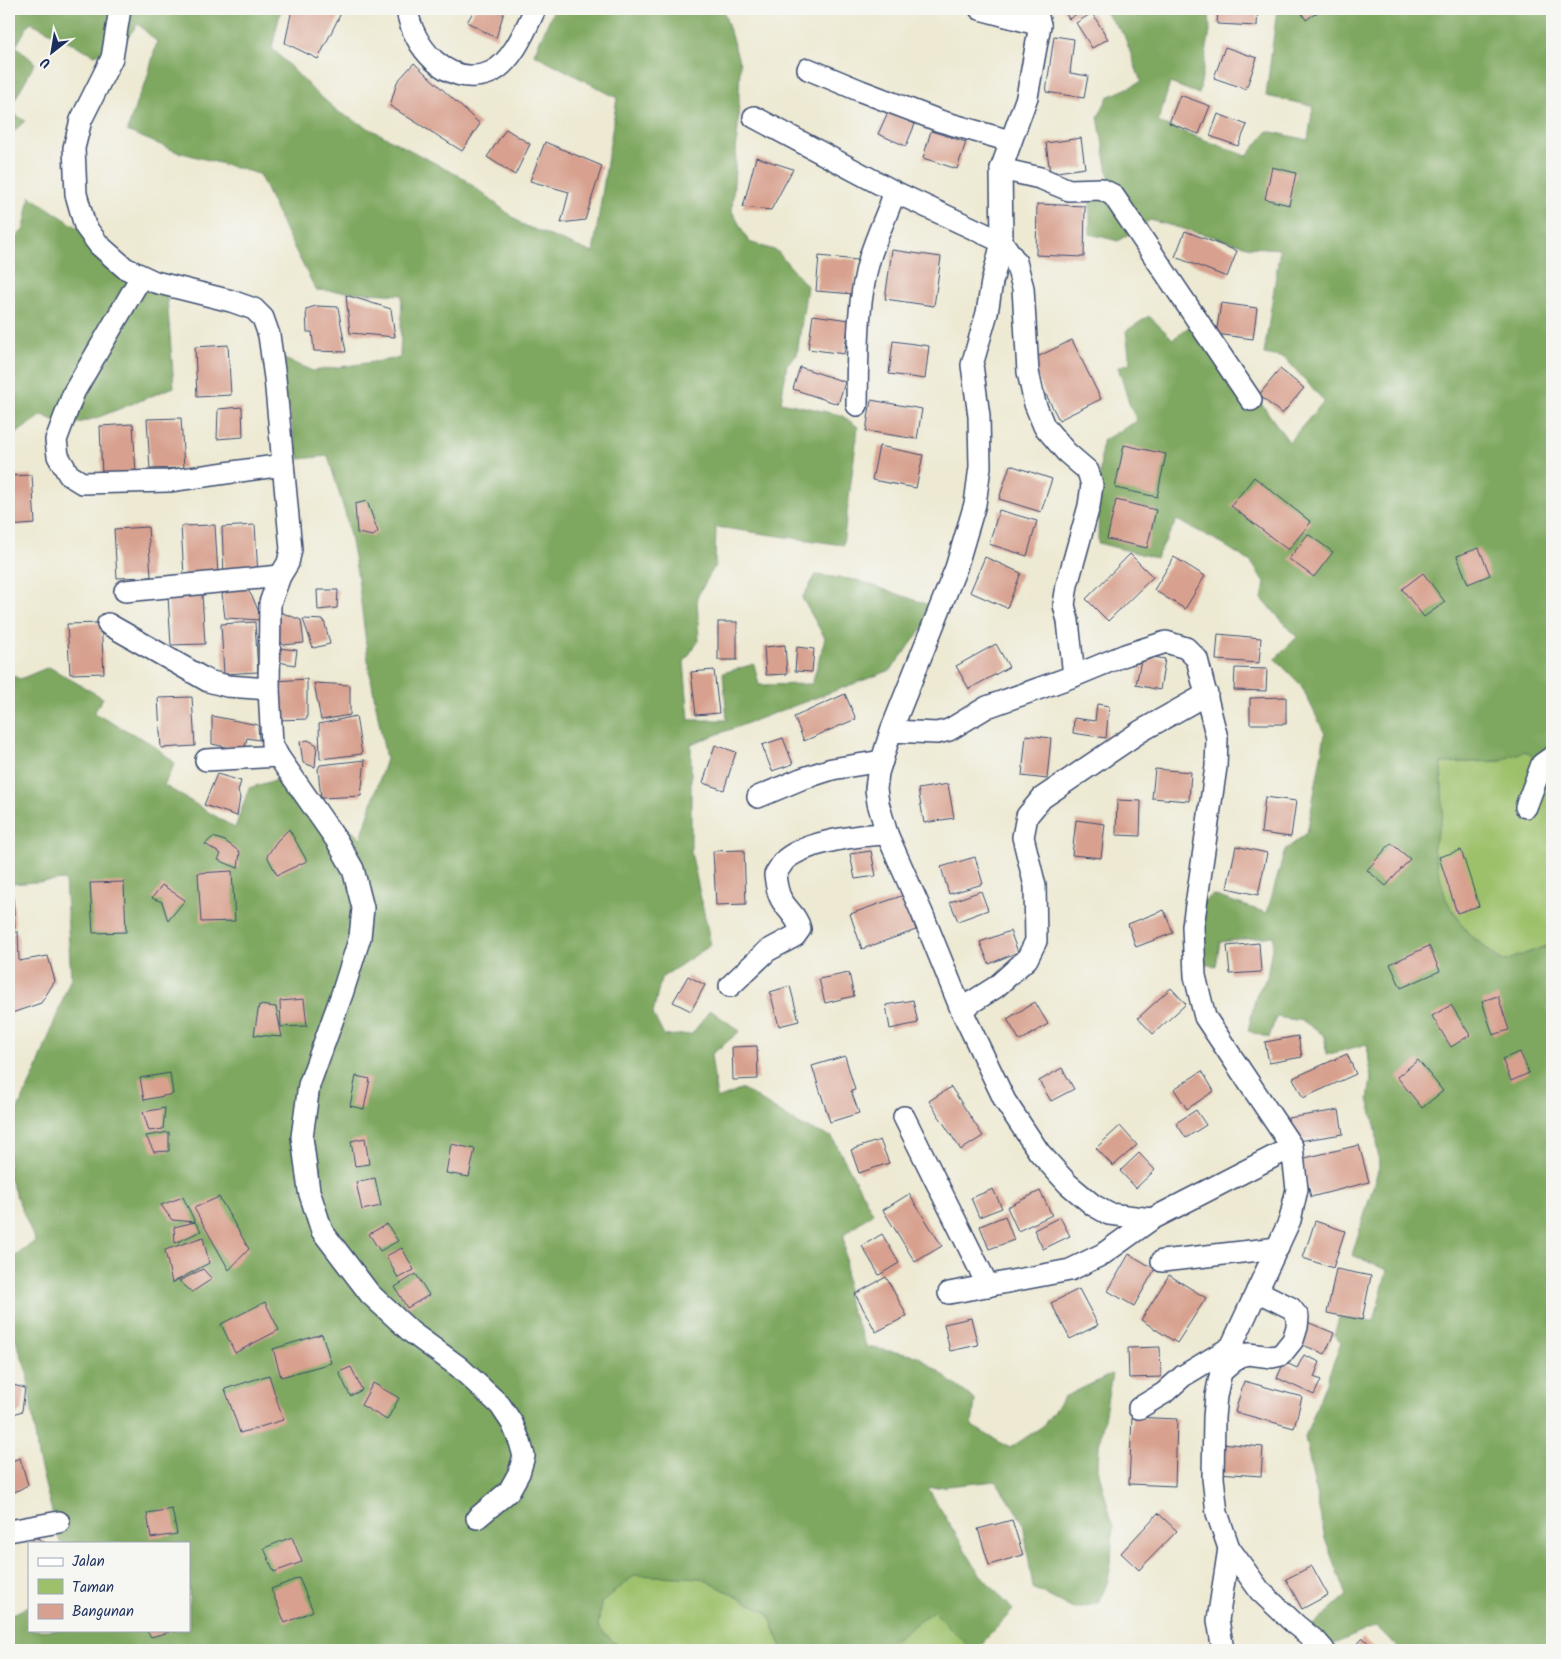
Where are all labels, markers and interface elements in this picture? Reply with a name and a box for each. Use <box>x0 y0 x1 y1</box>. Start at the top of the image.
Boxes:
north arrow <box>28 28 78 78</box>
text: U <box>36 50 55 74</box>
legend <box>28 1542 190 1632</box>
text: Jalan <box>72 1550 105 1574</box>
text: Taman <box>72 1576 114 1600</box>
text: Bangunan <box>72 1600 134 1624</box>

